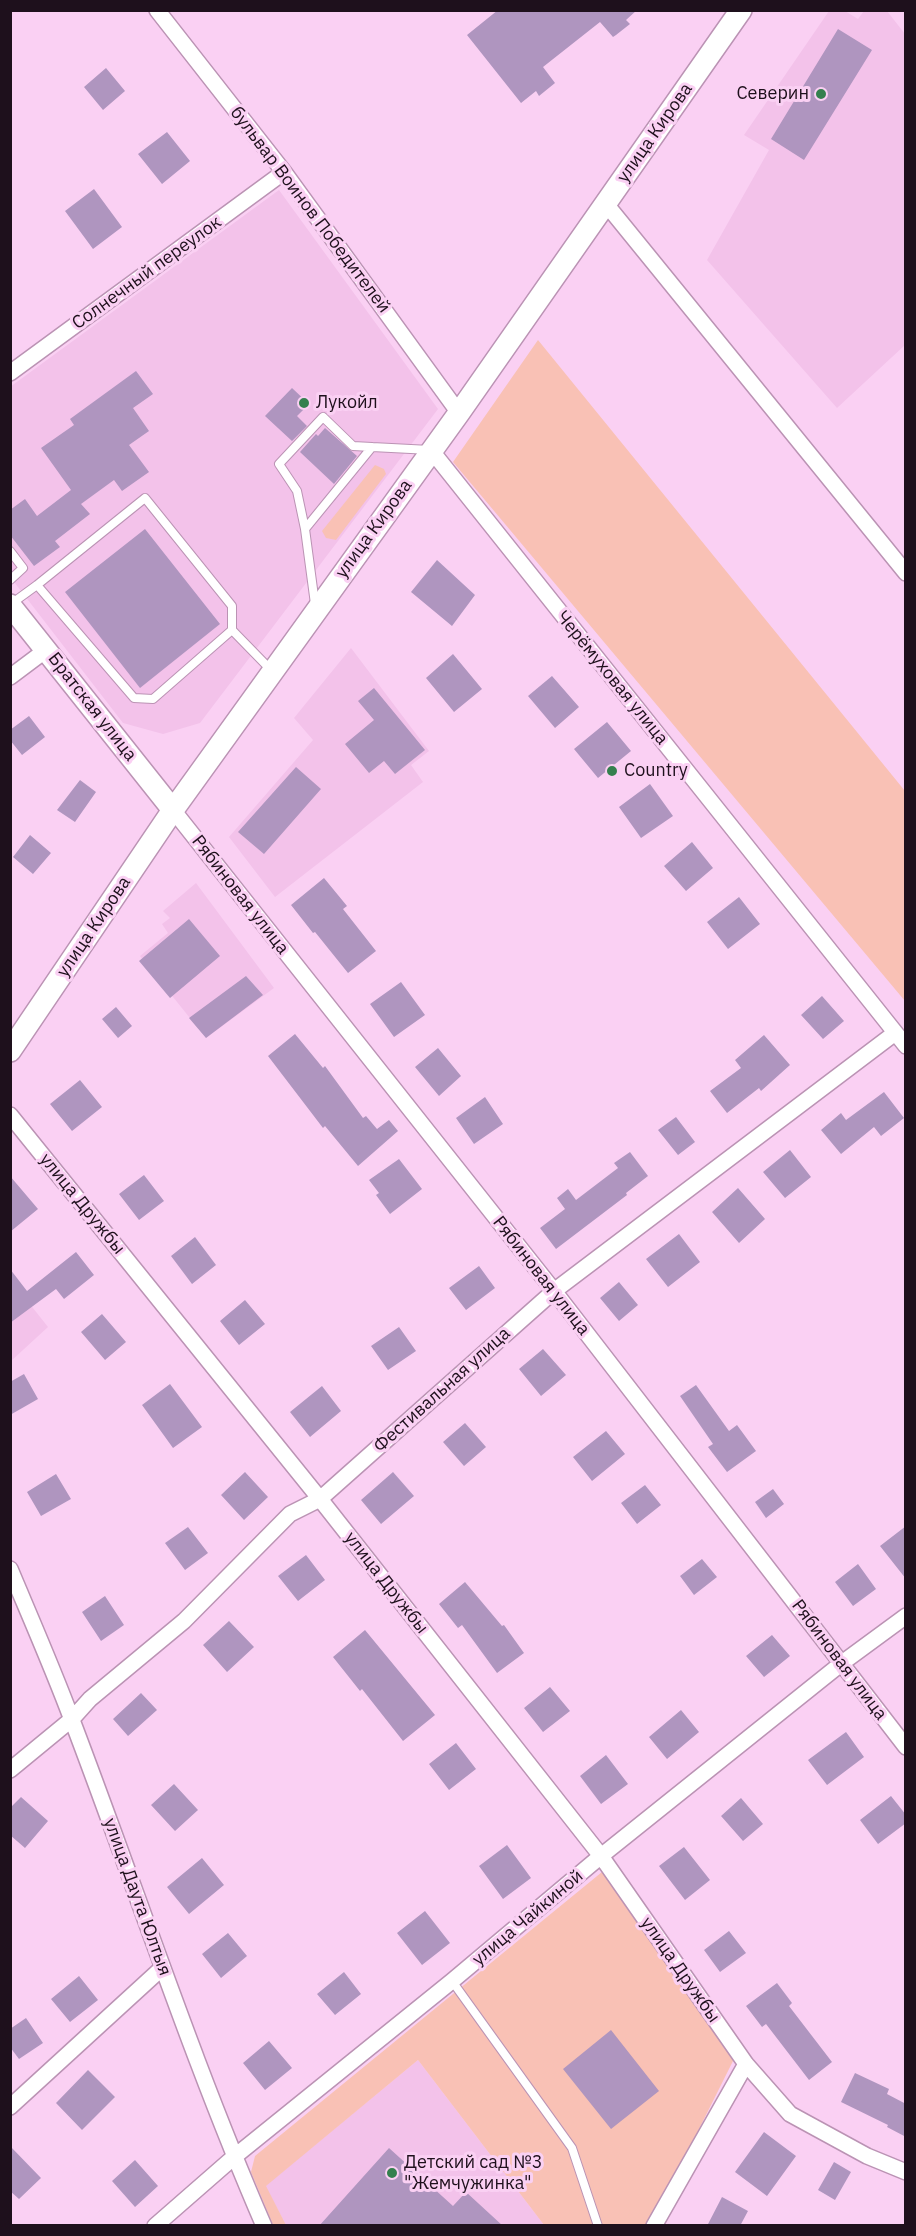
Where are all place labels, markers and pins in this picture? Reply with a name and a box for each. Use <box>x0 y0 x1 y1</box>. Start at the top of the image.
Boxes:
place label: Северин <box>736 83 809 105</box>
marker: Северин <box>814 87 828 101</box>
place label: Лукойл <box>316 392 378 414</box>
marker: Лукойл <box>297 396 311 410</box>
place label: Country <box>624 760 688 782</box>
marker: Country <box>605 764 619 778</box>
place label: Детский сад №3 "Жемчужинка" <box>404 2152 543 2194</box>
marker: Детский сад №3 "Жемчужинка" <box>385 2166 399 2180</box>

